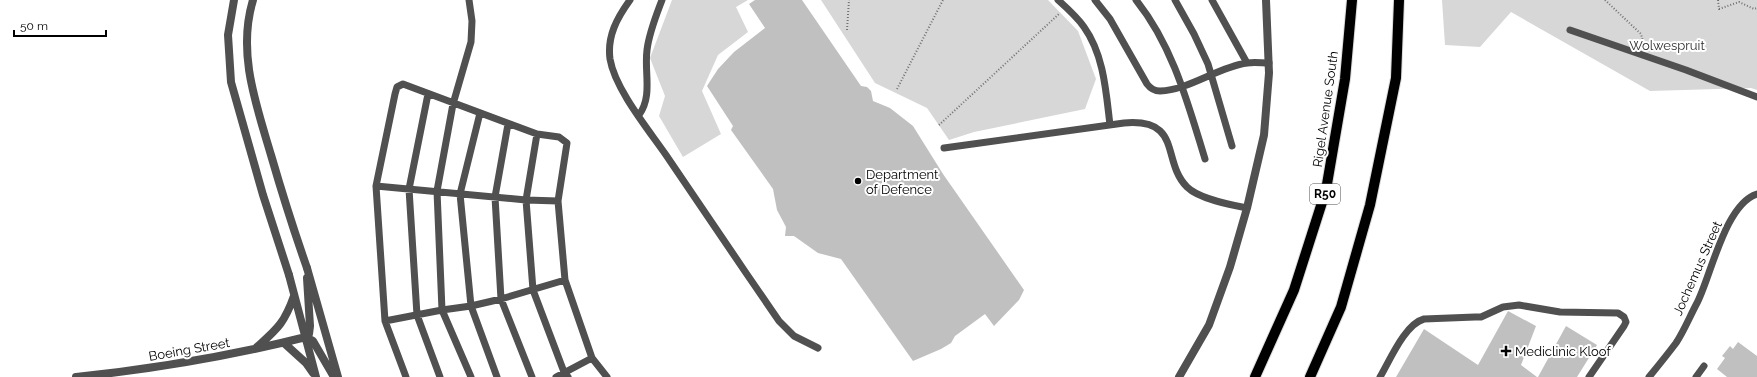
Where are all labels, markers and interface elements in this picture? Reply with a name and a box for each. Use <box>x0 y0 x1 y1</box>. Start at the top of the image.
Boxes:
scale bar <box>14 12 106 38</box>
text: 50 m <box>20 19 48 33</box>
park label: Wolwespruit <box>1629 38 1705 53</box>
street label: Rigel Avenue South <box>1310 50 1341 168</box>
place label: Department of Defence <box>866 167 939 197</box>
marker: Department of Defence <box>853 176 863 186</box>
road number: R50 <box>1310 184 1340 204</box>
street label: Jochemus Street <box>1670 218 1725 318</box>
street label: Boeing Street <box>147 335 231 364</box>
place label: Mediclinic Kloof <box>1515 344 1611 359</box>
marker: Mediclinic Kloof <box>1500 345 1512 357</box>

